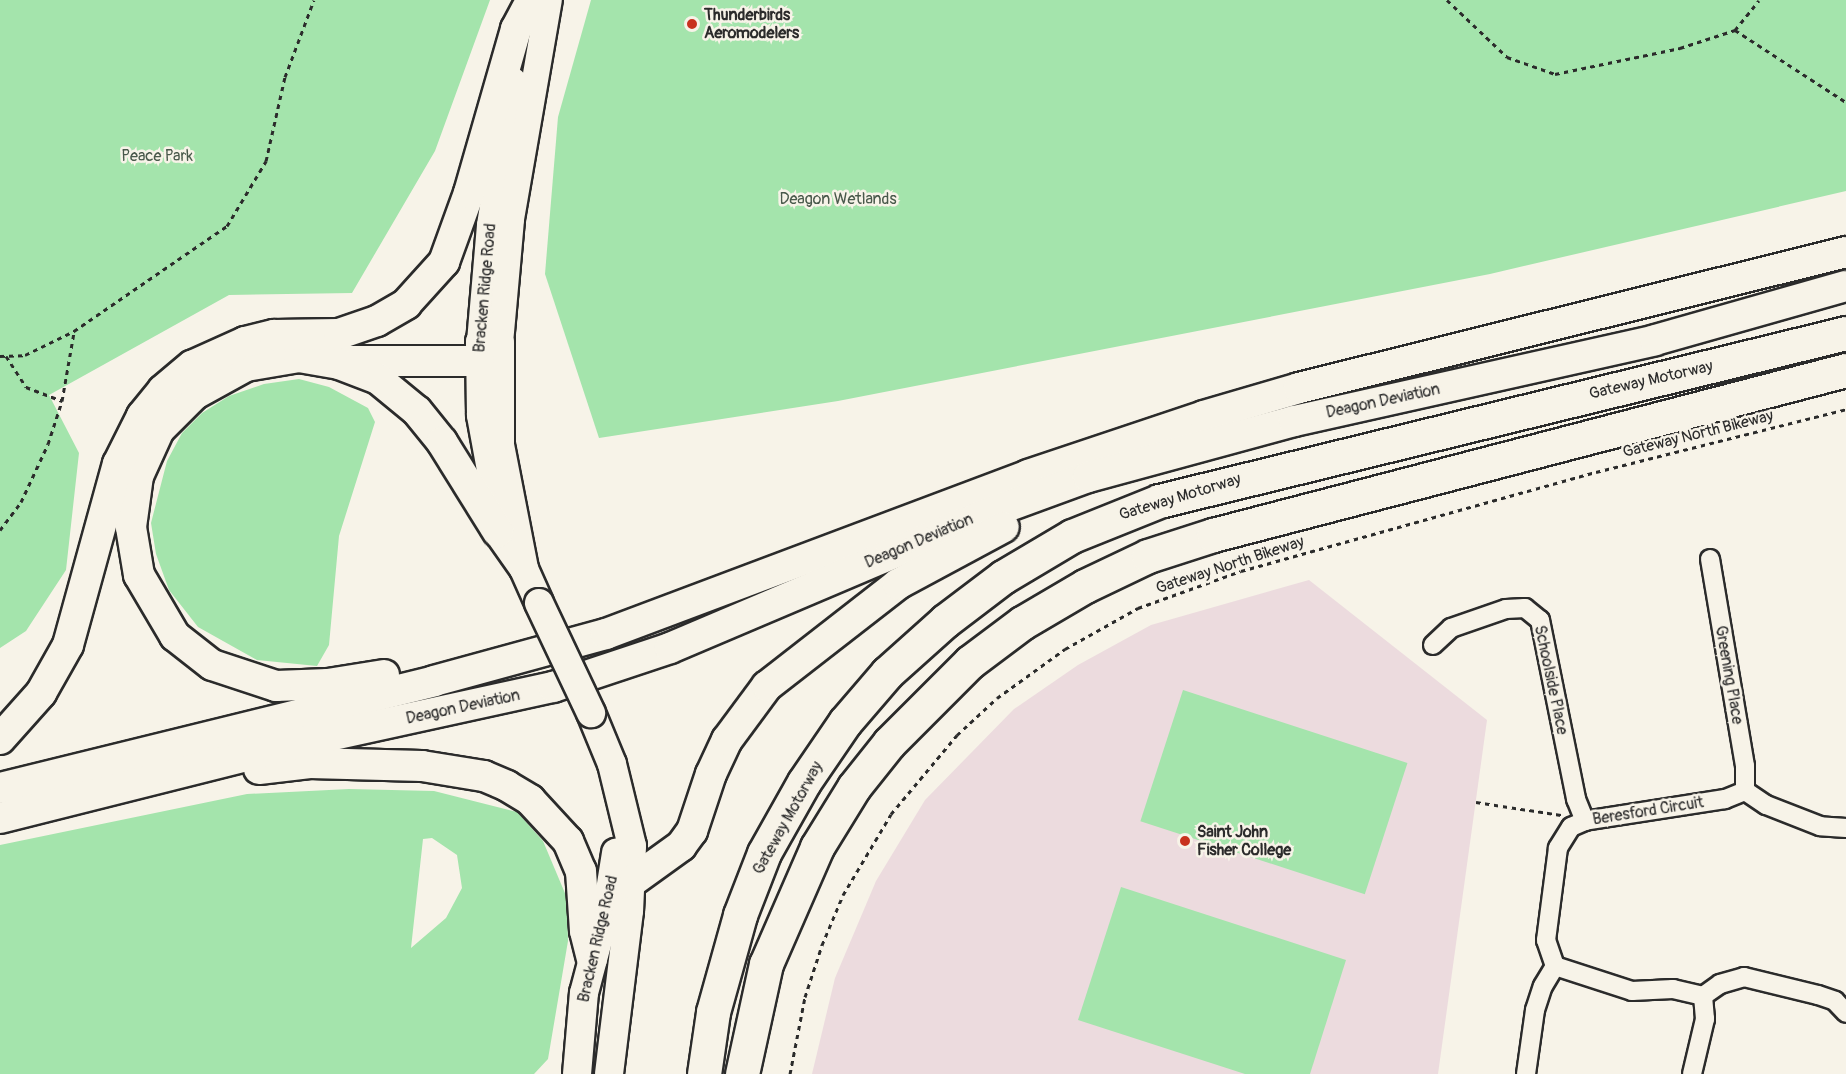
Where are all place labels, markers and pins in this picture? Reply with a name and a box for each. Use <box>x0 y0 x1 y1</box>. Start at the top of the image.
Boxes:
place label: Thunderbirds Aeromodelers <box>704 5 799 43</box>
marker: Thunderbirds Aeromodelers <box>685 17 699 31</box>
place label: Saint John Fisher College <box>1197 822 1291 860</box>
marker: Saint John Fisher College <box>1178 834 1192 848</box>

